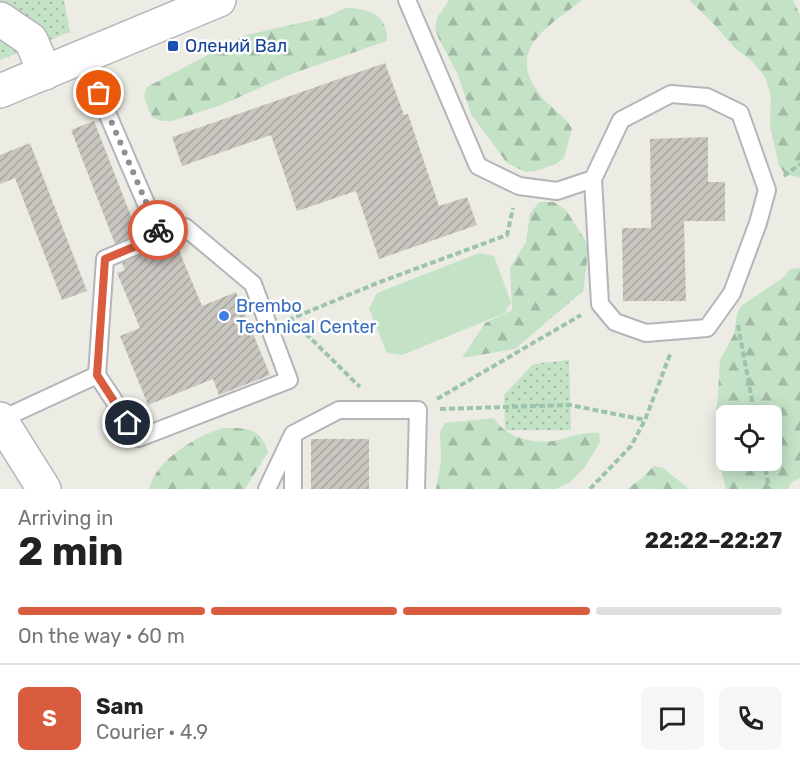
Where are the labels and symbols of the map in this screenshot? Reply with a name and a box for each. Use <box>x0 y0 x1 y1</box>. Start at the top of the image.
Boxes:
place label: Олений Вал <box>185 35 287 57</box>
marker: Олений Вал <box>166 39 180 53</box>
pin <box>73 67 124 118</box>
courier <box>128 200 188 260</box>
place label: Brembo Technical Center <box>236 295 377 338</box>
marker: Brembo Technical Center <box>217 309 231 323</box>
pin <box>102 397 153 448</box>

